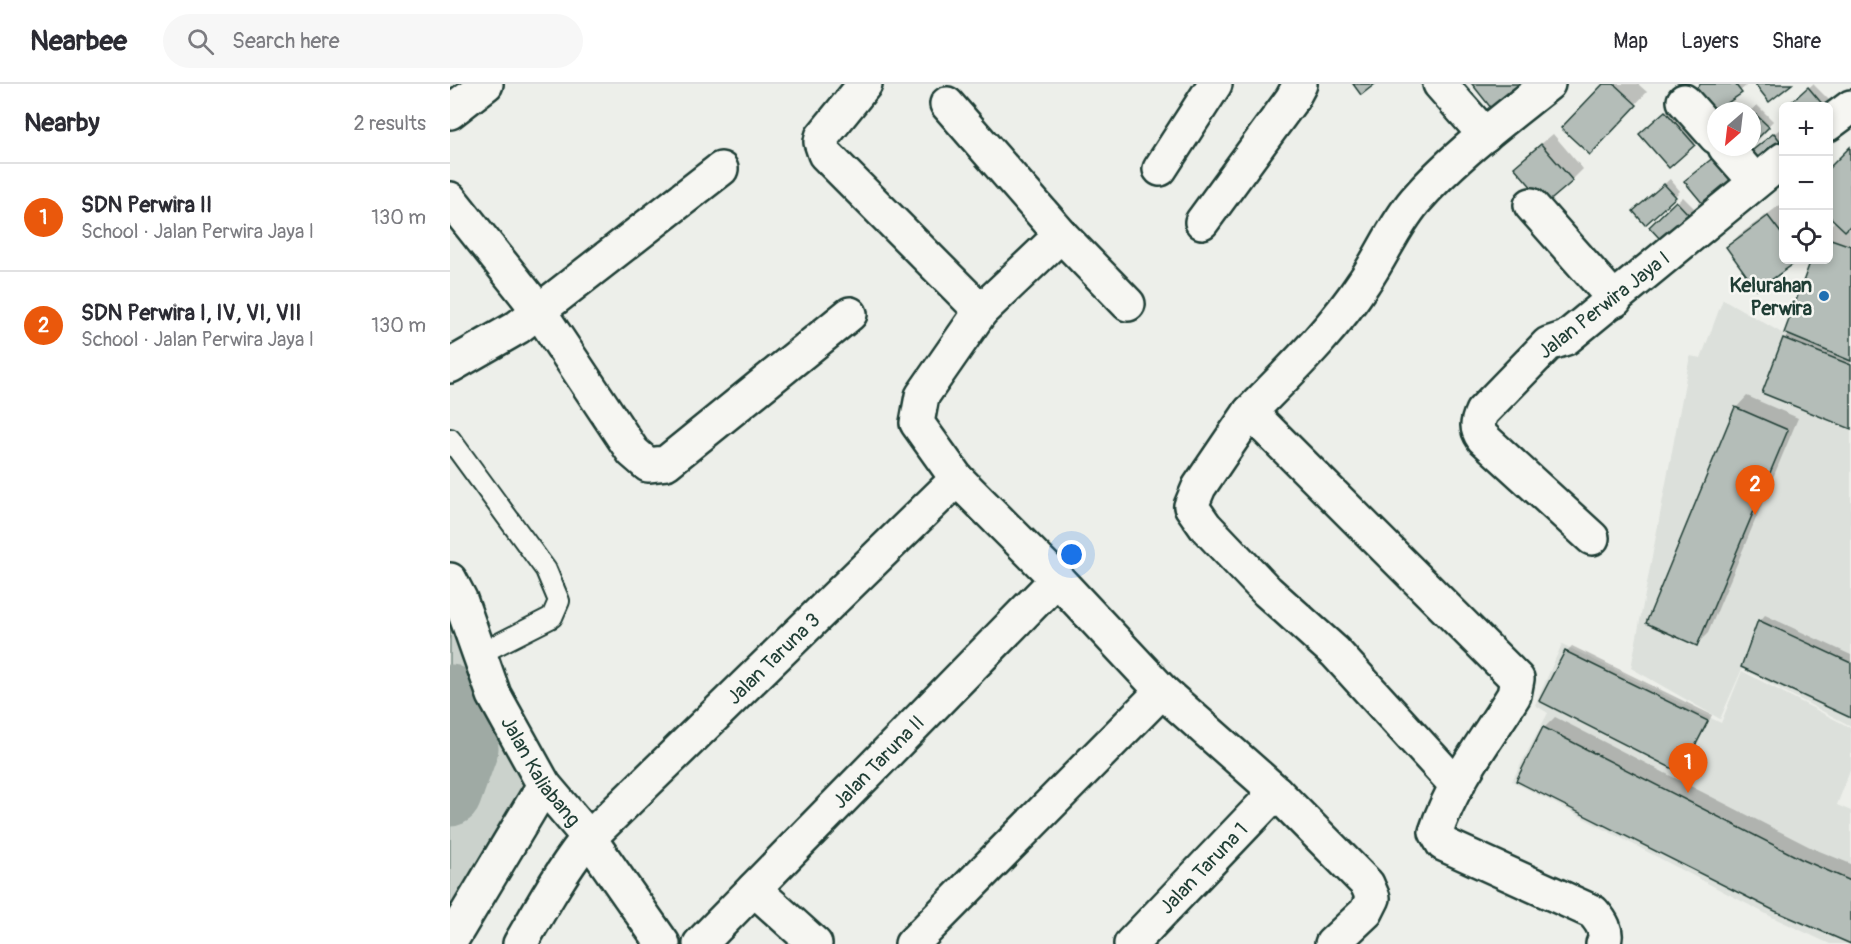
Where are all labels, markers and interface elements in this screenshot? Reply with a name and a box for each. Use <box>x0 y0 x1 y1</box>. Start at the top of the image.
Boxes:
search box <box>163 14 583 68</box>
text: Nearbee <box>30 24 127 59</box>
icon: search <box>184 25 217 58</box>
text: Search here <box>232 27 340 55</box>
text: Map <box>1613 28 1648 55</box>
text: Layers <box>1681 28 1739 55</box>
text: Share <box>1772 28 1821 55</box>
north arrow <box>1707 102 1761 156</box>
map controls <box>1779 102 1833 264</box>
button: + <box>1779 102 1833 156</box>
text: Nearby <box>24 107 100 139</box>
text: 2 results <box>354 111 426 136</box>
button: − <box>1779 156 1833 210</box>
text: SDN Perwira II <box>81 191 212 219</box>
text: 1 <box>40 205 47 230</box>
text: 130 m <box>371 205 426 230</box>
button: locate <box>1779 210 1833 264</box>
text: School · Jalan Perwira Jaya I <box>81 219 314 244</box>
street label: Jalan Perwira Jaya I <box>1533 246 1675 364</box>
place label: Kelurahan Perwira <box>1729 273 1812 321</box>
marker: Kelurahan Perwira <box>1817 289 1831 303</box>
text: SDN Perwira I, IV, VI, VII <box>81 299 301 327</box>
text: 2 <box>38 313 49 338</box>
text: 130 m <box>371 313 426 338</box>
text: School · Jalan Perwira Jaya I <box>81 327 314 352</box>
pin: 2 <box>1736 466 1774 515</box>
your location <box>1057 540 1086 569</box>
street label: Jalan Taruna 3 <box>721 607 825 709</box>
street label: Jalan Taruna II <box>827 710 929 814</box>
street label: Jalan Kaliabang <box>496 712 586 831</box>
pin: 1 <box>1668 744 1708 793</box>
street label: Jalan Taruna 1 <box>1154 817 1253 919</box>

